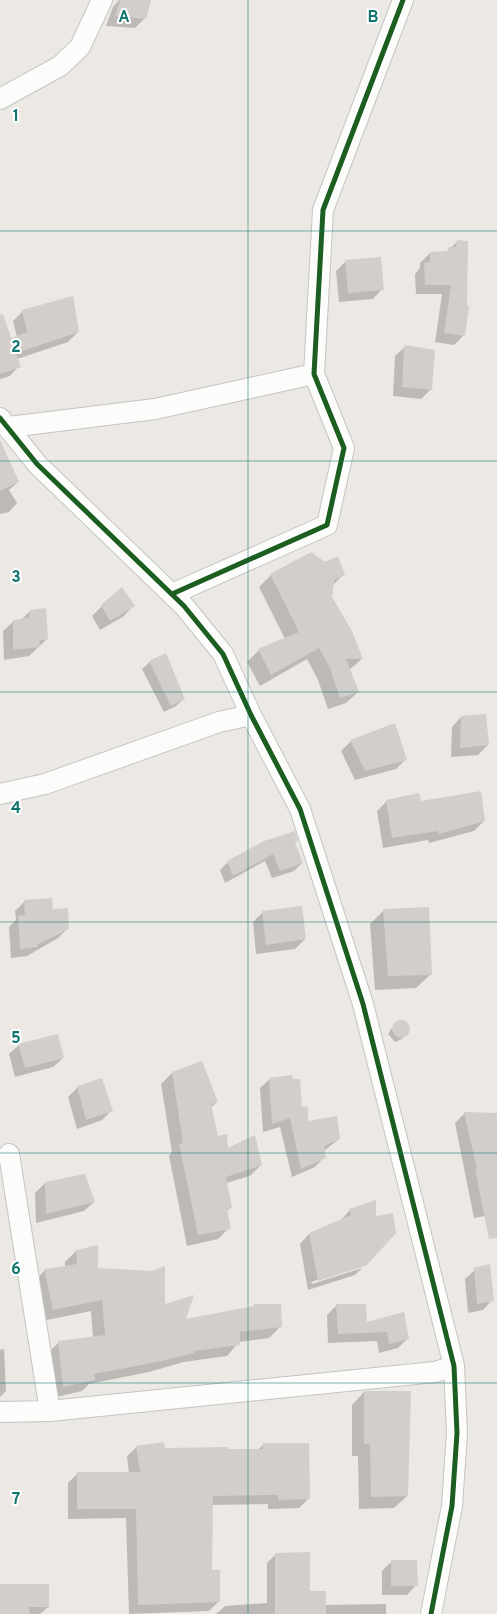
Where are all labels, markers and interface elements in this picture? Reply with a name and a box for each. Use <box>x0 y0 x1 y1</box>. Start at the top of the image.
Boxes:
text: A <box>118 8 130 28</box>
text: B <box>367 8 379 28</box>
text: 1 <box>13 107 19 127</box>
text: 2 <box>11 338 21 358</box>
text: 3 <box>11 568 21 588</box>
text: 4 <box>11 799 21 819</box>
text: 5 <box>11 1029 21 1049</box>
text: 6 <box>11 1260 21 1280</box>
text: 7 <box>12 1490 20 1510</box>

